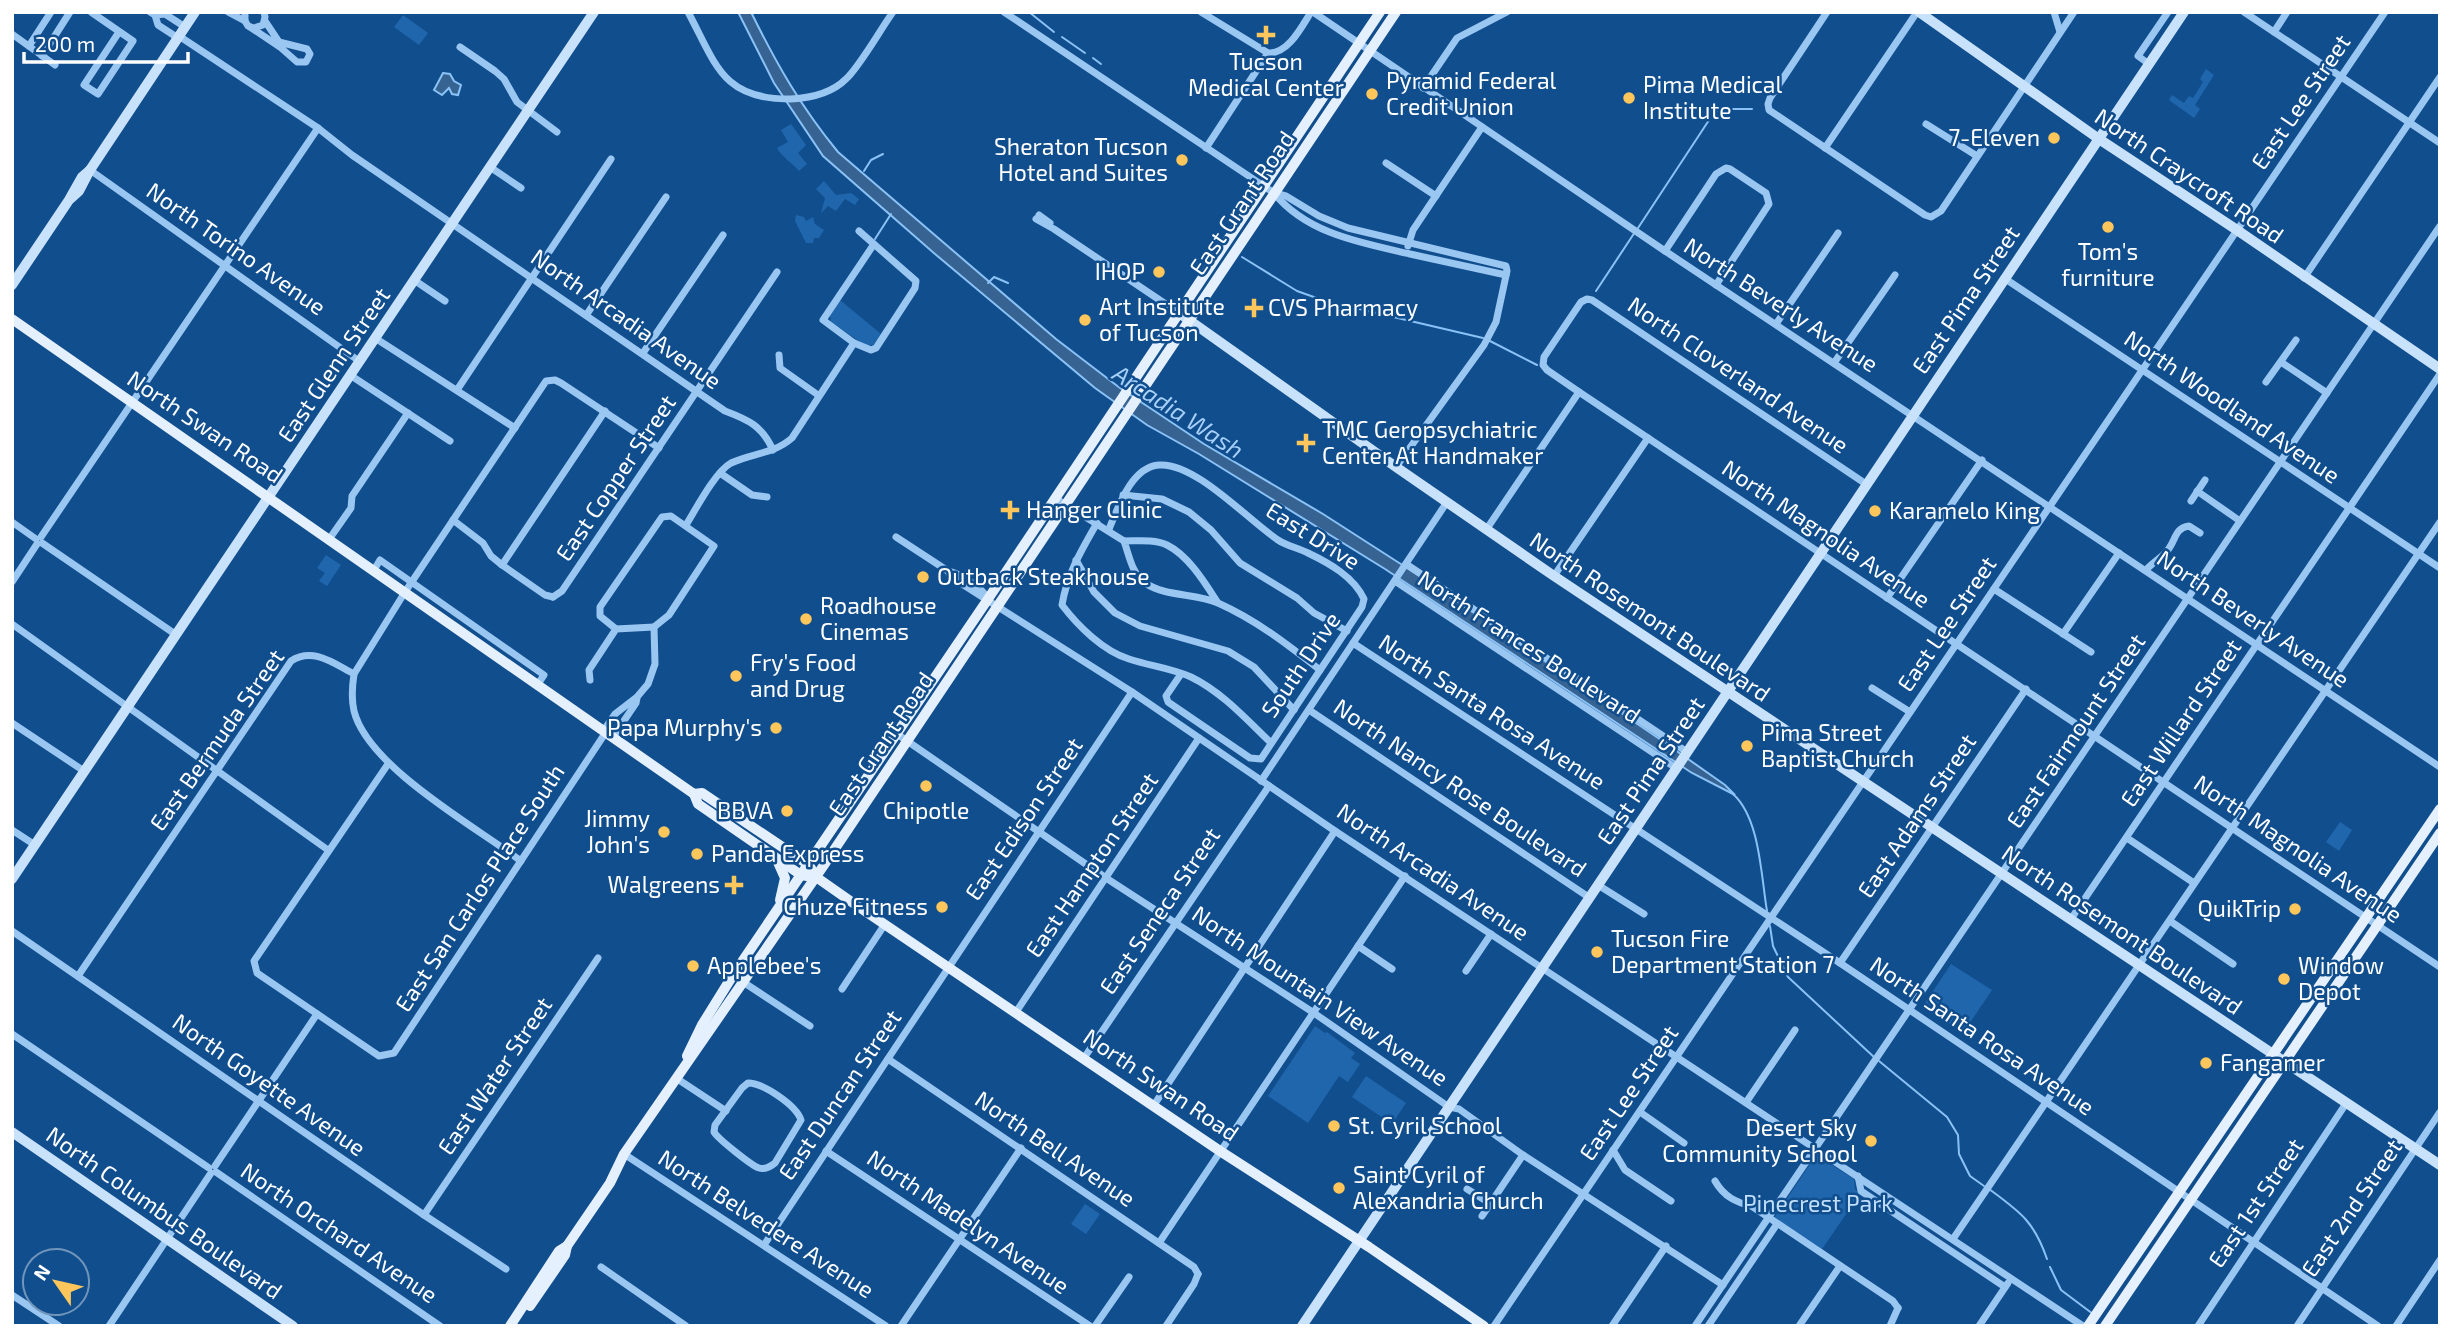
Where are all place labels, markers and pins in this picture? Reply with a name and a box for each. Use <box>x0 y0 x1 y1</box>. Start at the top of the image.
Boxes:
marker: Tucson Medical Center <box>1256 25 1276 45</box>
place label: Tucson Medical Center <box>1188 47 1344 101</box>
place label: Pyramid Federal Credit Union <box>1386 66 1557 120</box>
place label: Pima Medical Institute <box>1643 70 1782 124</box>
marker: Pyramid Federal Credit Union <box>1364 86 1380 102</box>
marker: Pima Medical Institute <box>1621 90 1637 106</box>
place label: 7-Eleven <box>1949 123 2040 151</box>
marker: 7-Eleven <box>2046 130 2062 146</box>
place label: Sheraton Tucson Hotel and Suites <box>994 132 1168 186</box>
marker: Sheraton Tucson Hotel and Suites <box>1174 152 1190 168</box>
marker: Tom's furniture <box>2100 219 2116 235</box>
place label: Tom's furniture <box>2061 237 2155 291</box>
place label: IHOP <box>1095 257 1145 285</box>
marker: IHOP <box>1151 264 1167 280</box>
place label: Art Institute of Tucson <box>1099 292 1225 346</box>
place label: CVS Pharmacy <box>1268 293 1418 321</box>
marker: CVS Pharmacy <box>1246 300 1262 316</box>
marker: Art Institute of Tucson <box>1077 312 1093 328</box>
place label: TMC Geropsychiatric Center At Handmaker <box>1322 415 1543 469</box>
marker: TMC Geropsychiatric Center At Handmaker <box>1296 433 1316 453</box>
place label: Hanger Clinic <box>1026 495 1162 523</box>
place label: Karamelo King <box>1889 496 2040 524</box>
marker: Hanger Clinic <box>1000 500 1020 520</box>
marker: Karamelo King <box>1867 503 1883 519</box>
place label: Outback Steakhouse <box>937 562 1150 590</box>
marker: Outback Steakhouse <box>915 569 931 585</box>
place label: Roadhouse Cinemas <box>820 591 937 645</box>
marker: Roadhouse Cinemas <box>798 611 814 627</box>
place label: Fry's Food and Drug <box>750 648 856 702</box>
marker: Fry's Food and Drug <box>728 668 744 684</box>
place label: Papa Murphy's <box>607 713 762 741</box>
place label: Pima Street Baptist Church <box>1761 718 1914 772</box>
marker: Papa Murphy's <box>768 720 784 736</box>
marker: Pima Street Baptist Church <box>1739 738 1755 754</box>
marker: Chipotle <box>918 778 934 794</box>
place label: BBVA <box>717 796 774 824</box>
place label: Chipotle <box>883 796 969 824</box>
marker: BBVA <box>779 803 795 819</box>
place label: Jimmy John's <box>584 804 650 858</box>
marker: Jimmy John's <box>656 824 672 840</box>
place label: Panda Express <box>711 839 864 867</box>
marker: Panda Express <box>689 846 705 862</box>
place label: Walgreens <box>608 870 720 898</box>
marker: Walgreens <box>726 877 742 893</box>
place label: Chuze Fitness <box>783 892 928 920</box>
place label: QuikTrip <box>2197 894 2281 922</box>
marker: Chuze Fitness <box>934 899 950 915</box>
marker: QuikTrip <box>2287 901 2303 917</box>
place label: Tucson Fire Department Station 7 <box>1611 924 1835 978</box>
marker: Tucson Fire Department Station 7 <box>1589 944 1605 960</box>
place label: Applebee's <box>707 951 821 979</box>
place label: Window Depot <box>2298 951 2384 1005</box>
marker: Applebee's <box>685 958 701 974</box>
marker: Window Depot <box>2276 971 2292 987</box>
place label: Fangamer <box>2220 1048 2325 1076</box>
marker: Fangamer <box>2198 1055 2214 1071</box>
place label: St. Cyril School <box>1348 1111 1502 1139</box>
place label: Desert Sky Community School <box>1662 1113 1857 1167</box>
marker: St. Cyril School <box>1326 1118 1342 1134</box>
marker: Desert Sky Community School <box>1863 1133 1879 1149</box>
place label: Saint Cyril of Alexandria Church <box>1353 1160 1544 1214</box>
marker: Saint Cyril of Alexandria Church <box>1331 1180 1347 1196</box>

